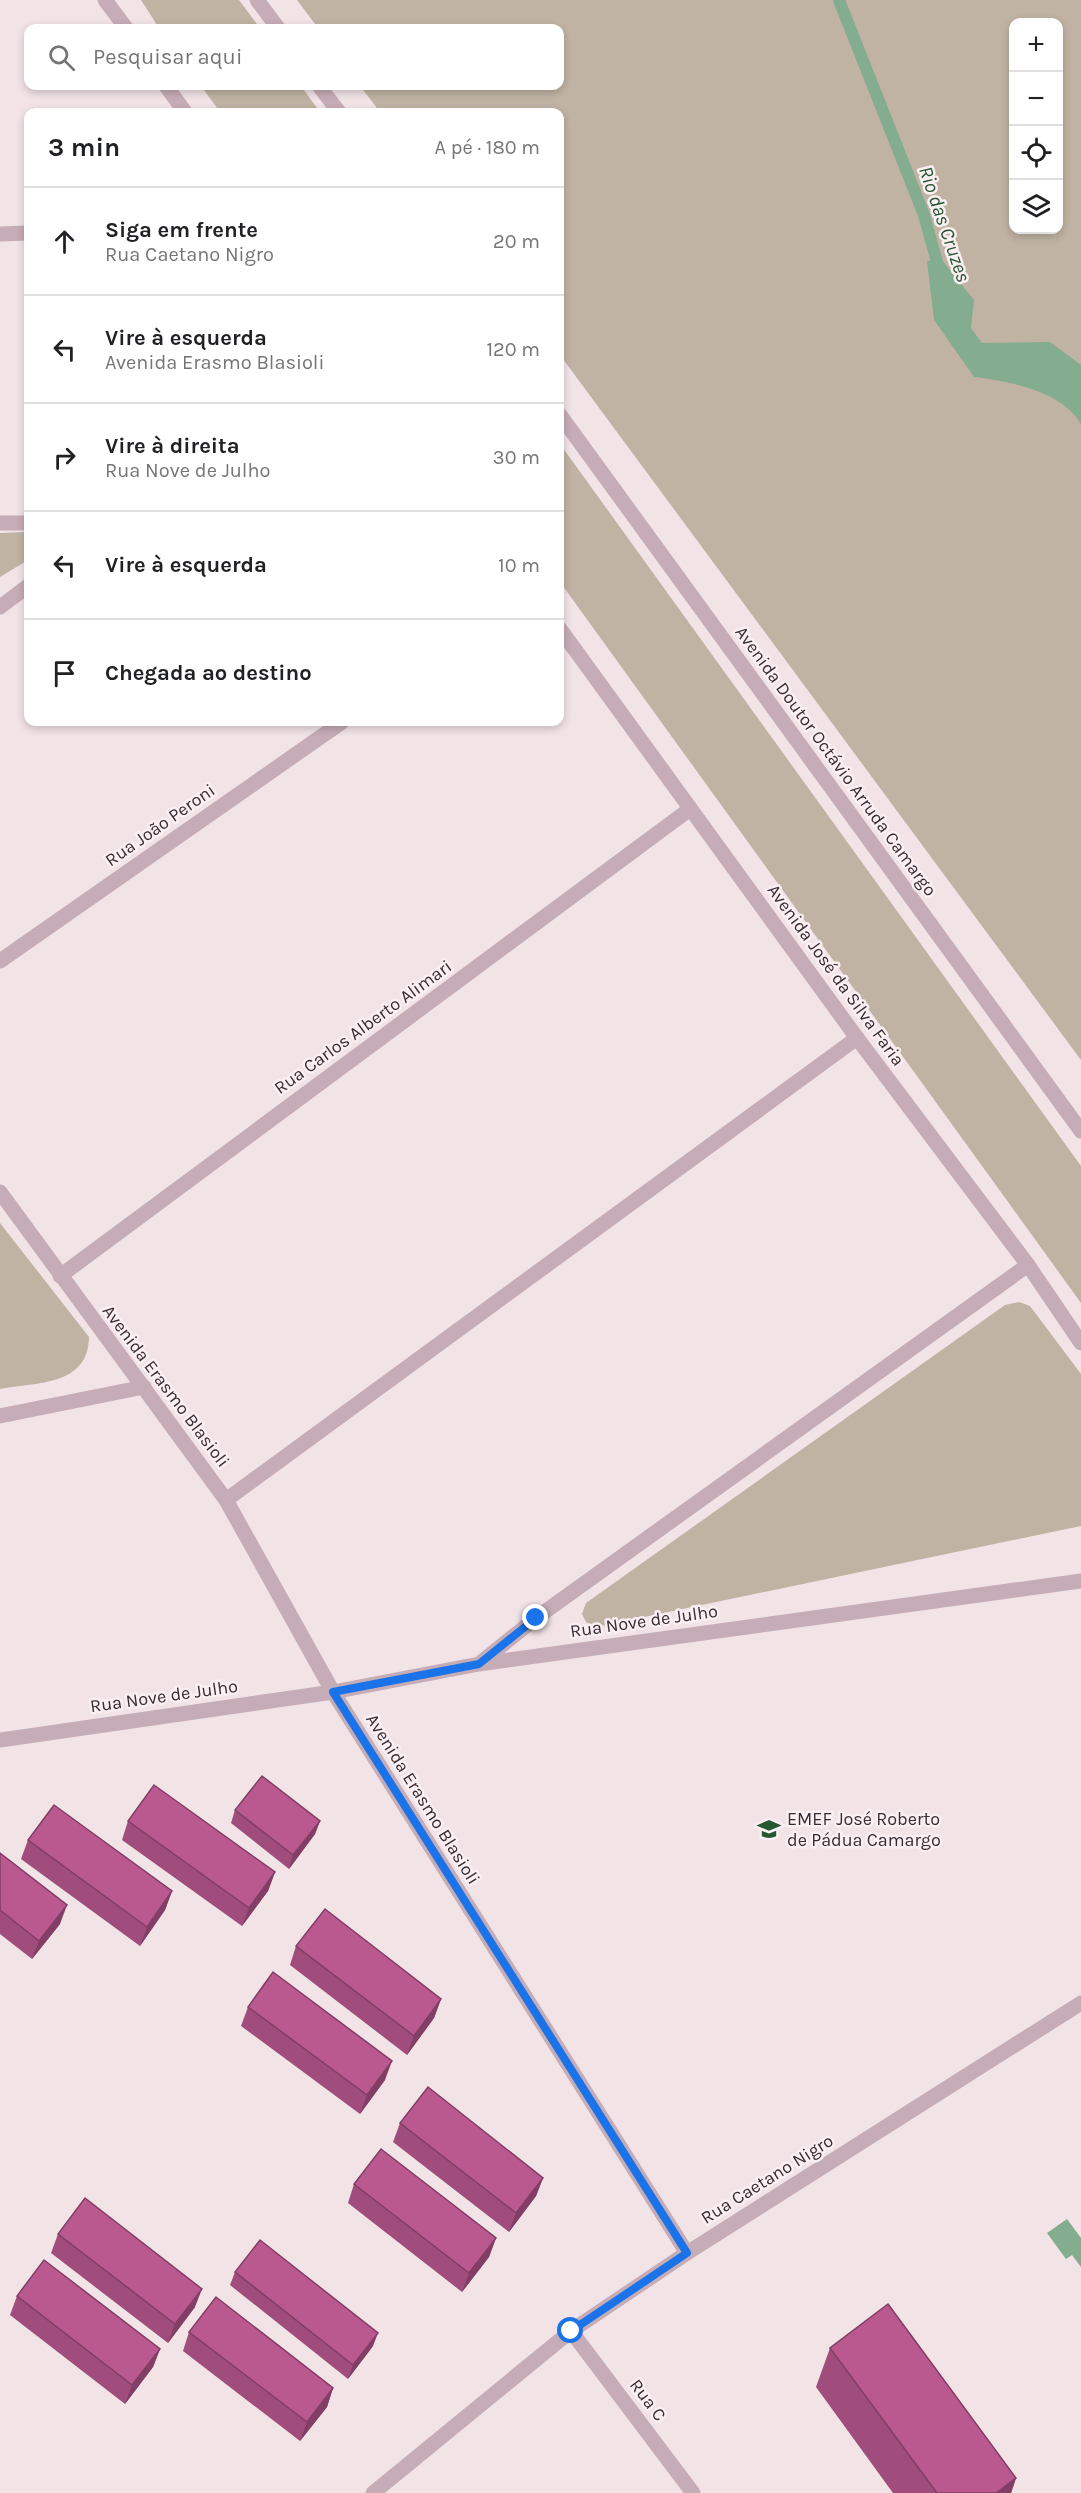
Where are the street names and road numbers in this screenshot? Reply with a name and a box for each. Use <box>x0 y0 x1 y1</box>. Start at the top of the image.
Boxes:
street label: Avenida Doutor Octávio Arruda Camargo <box>731 622 941 900</box>
street label: Rua João Peroni <box>101 779 219 871</box>
street label: Avenida José da Silva Faria <box>763 880 909 1070</box>
street label: Rua Carlos Alberto Alimari <box>270 955 456 1099</box>
street label: Avenida Erasmo Blasioli <box>98 1301 234 1471</box>
street label: Rua Nove de Julho <box>569 1600 719 1642</box>
street label: Rua Nove de Julho <box>89 1675 239 1717</box>
street label: Avenida Erasmo Blasioli <box>361 1709 485 1889</box>
street label: Rua Caetano Nigro <box>697 2129 837 2229</box>
street label: Rua C <box>625 2375 671 2425</box>

